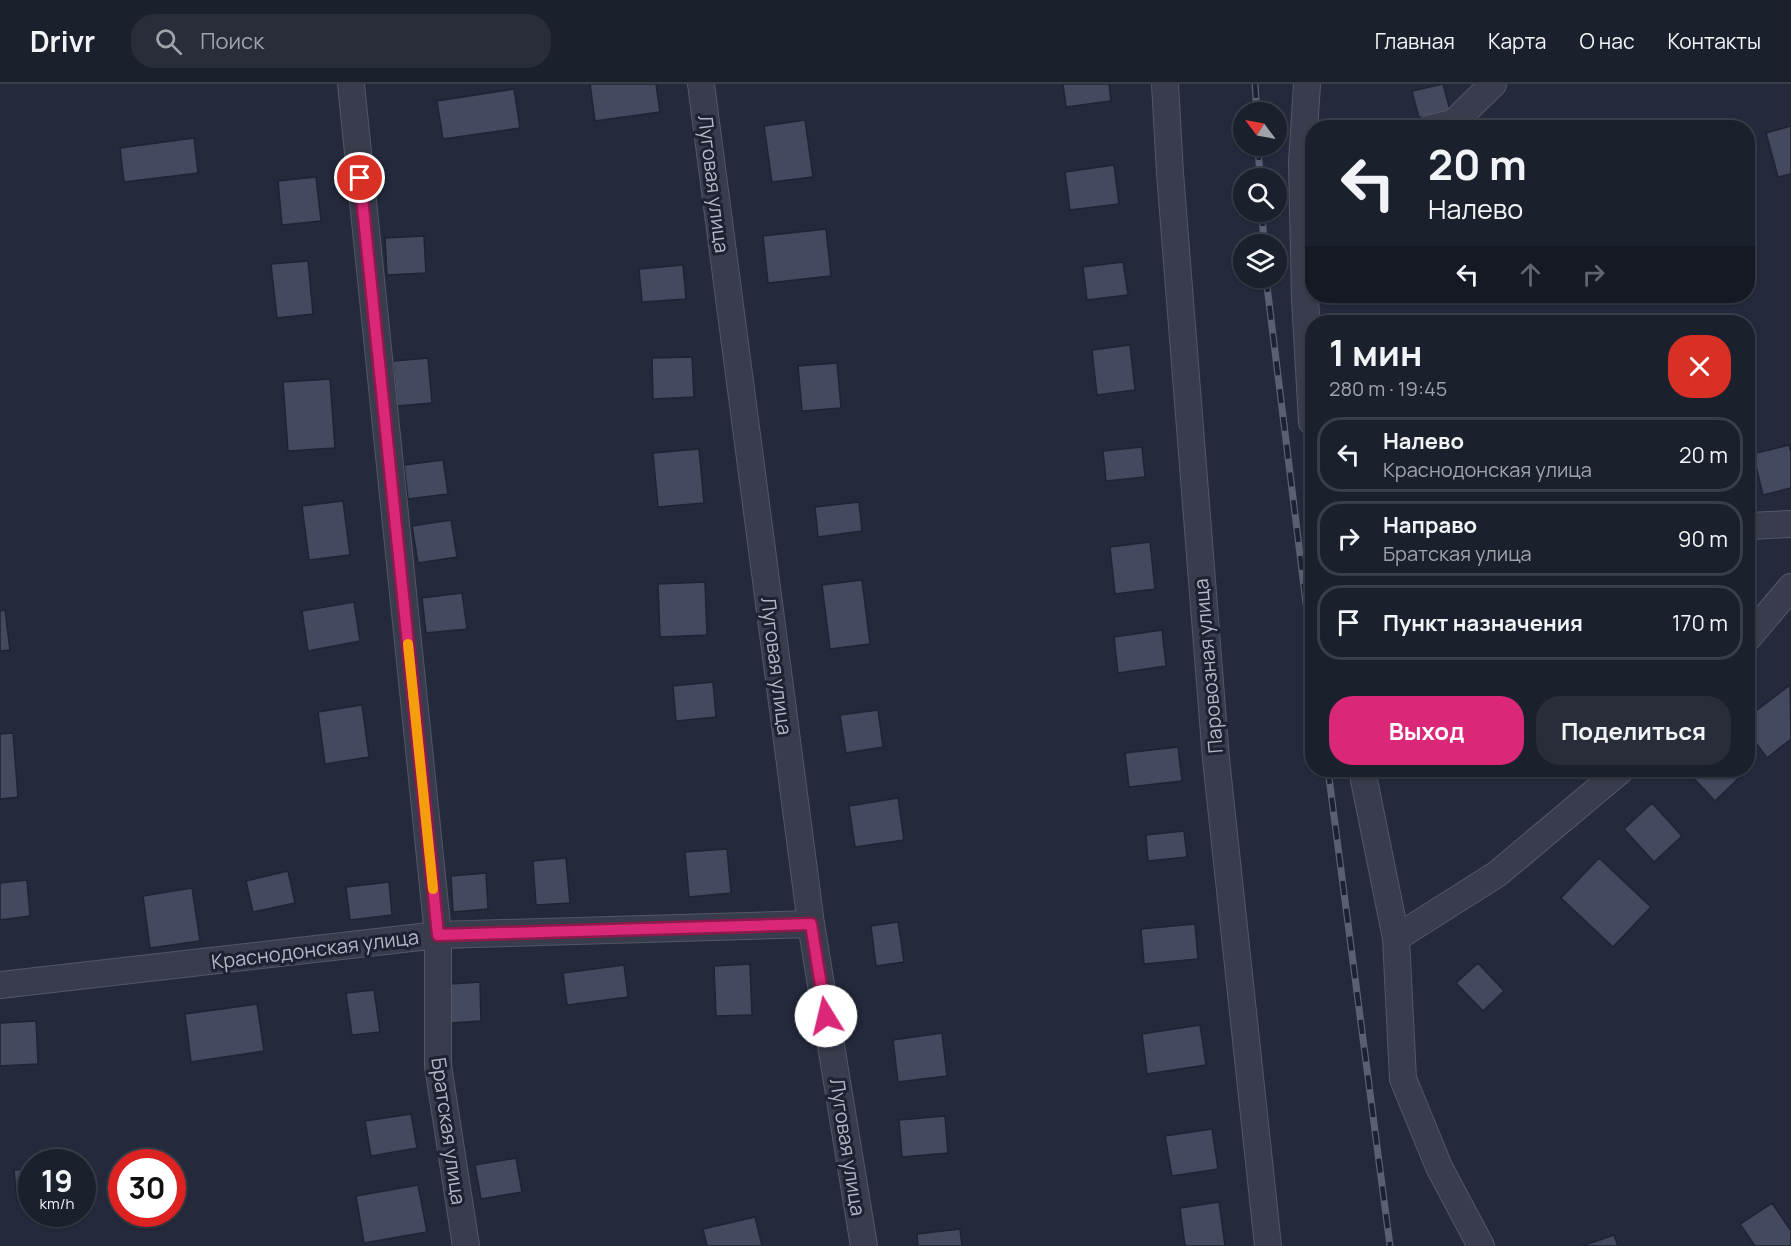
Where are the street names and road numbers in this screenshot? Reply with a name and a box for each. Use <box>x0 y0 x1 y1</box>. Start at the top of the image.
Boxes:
street label: Луговая улица <box>692 113 736 255</box>
street label: Паровозная улица <box>1187 577 1229 755</box>
street label: Луговая улица <box>755 595 799 737</box>
street label: Краснодонская улица <box>210 923 420 975</box>
street label: Братская улица <box>425 1056 473 1206</box>
street label: Луговая улица <box>824 1076 872 1218</box>

